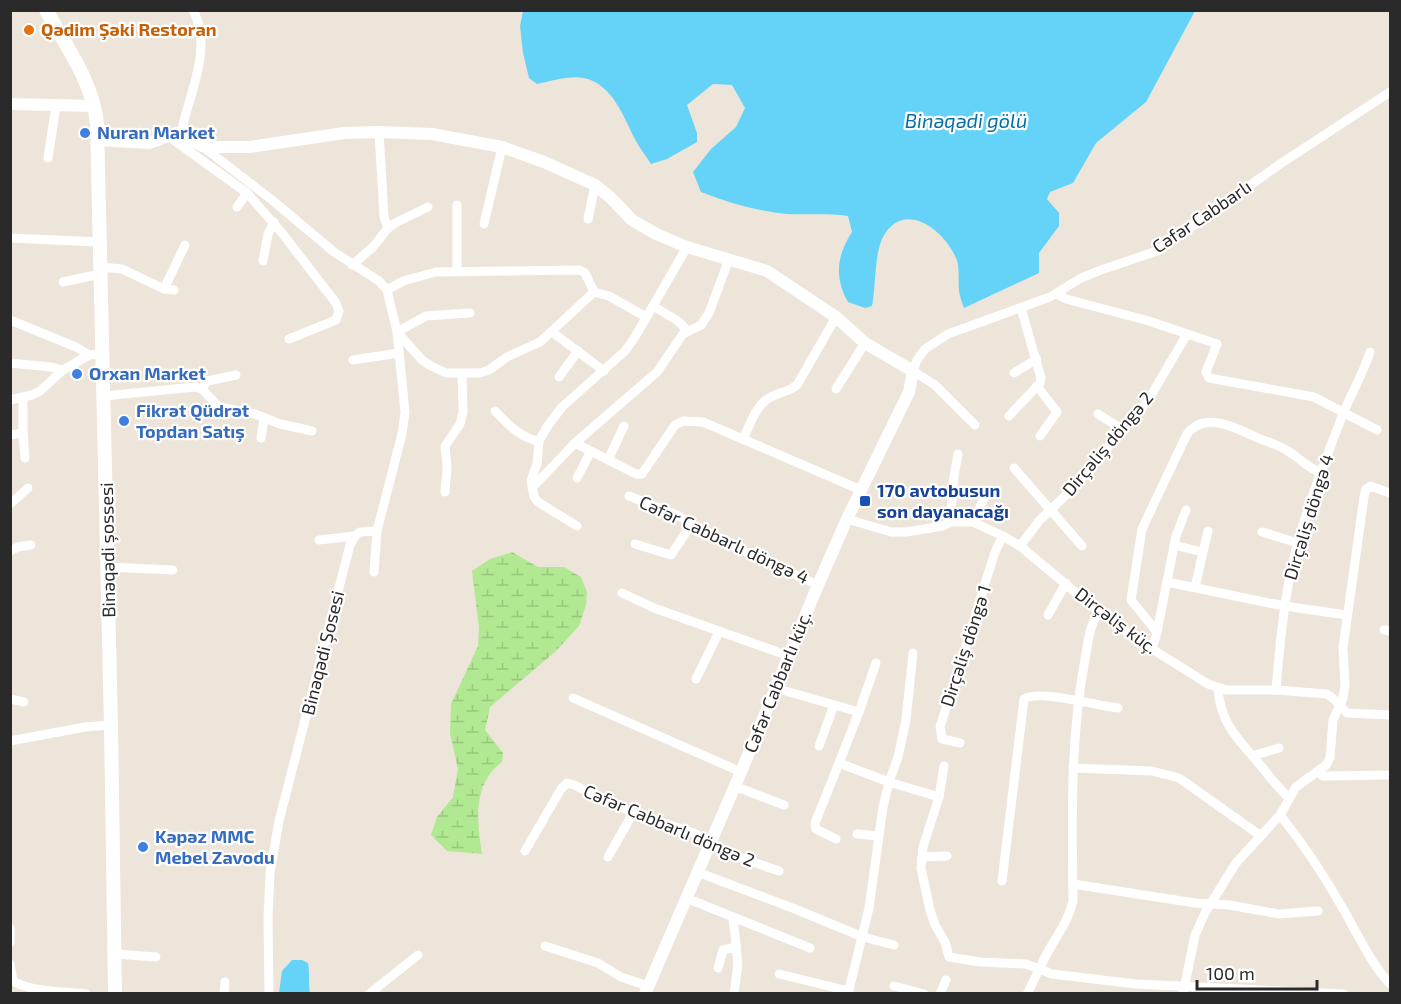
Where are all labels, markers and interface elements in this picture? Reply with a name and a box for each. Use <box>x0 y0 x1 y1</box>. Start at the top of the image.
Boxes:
place label: Qədim Şəki Restoran <box>41 18 217 41</box>
marker: Qədim Şəki Restoran <box>22 23 36 37</box>
water label: Binəqədi gölü <box>905 108 1027 132</box>
place label: Nuran Market <box>97 121 216 143</box>
marker: Nuran Market <box>78 126 92 140</box>
street label: Cəfər Cabbarlı <box>1148 175 1255 257</box>
place label: Orxan Market <box>89 362 207 384</box>
marker: Orxan Market <box>70 367 84 381</box>
street label: Dirçəliş döngə 2 <box>1057 387 1158 501</box>
place label: Fikrət Qüdrət Topdan Satış <box>136 399 250 443</box>
marker: Fikrət Qüdrət Topdan Satış <box>117 414 131 428</box>
street label: Dirçəliş döngə 4 <box>1278 451 1339 583</box>
place label: 170 avtobusun son dayanacağı <box>877 479 1009 522</box>
street label: Binəqədi şossesi <box>95 482 120 618</box>
street label: Cəfər Cabbarlı döngə 4 <box>636 490 813 588</box>
marker: 170 avtobusun son dayanacağı <box>858 494 872 508</box>
street label: Dirçəliş döngə 1 <box>935 582 996 710</box>
street label: Dirçəliş küç. <box>1071 582 1162 659</box>
street label: Binəqədi Şosesi <box>296 588 349 717</box>
street label: Cəfər Cabbarlı küç. <box>739 607 817 756</box>
street label: Cəfər Cabbarlı döngə 2 <box>581 779 758 871</box>
place label: Kəpəz MMC Mebel Zavodu <box>155 825 275 868</box>
marker: Kəpəz MMC Mebel Zavodu <box>136 840 150 854</box>
scale bar <box>1197 953 1317 991</box>
text: 100 m <box>1206 962 1255 984</box>

